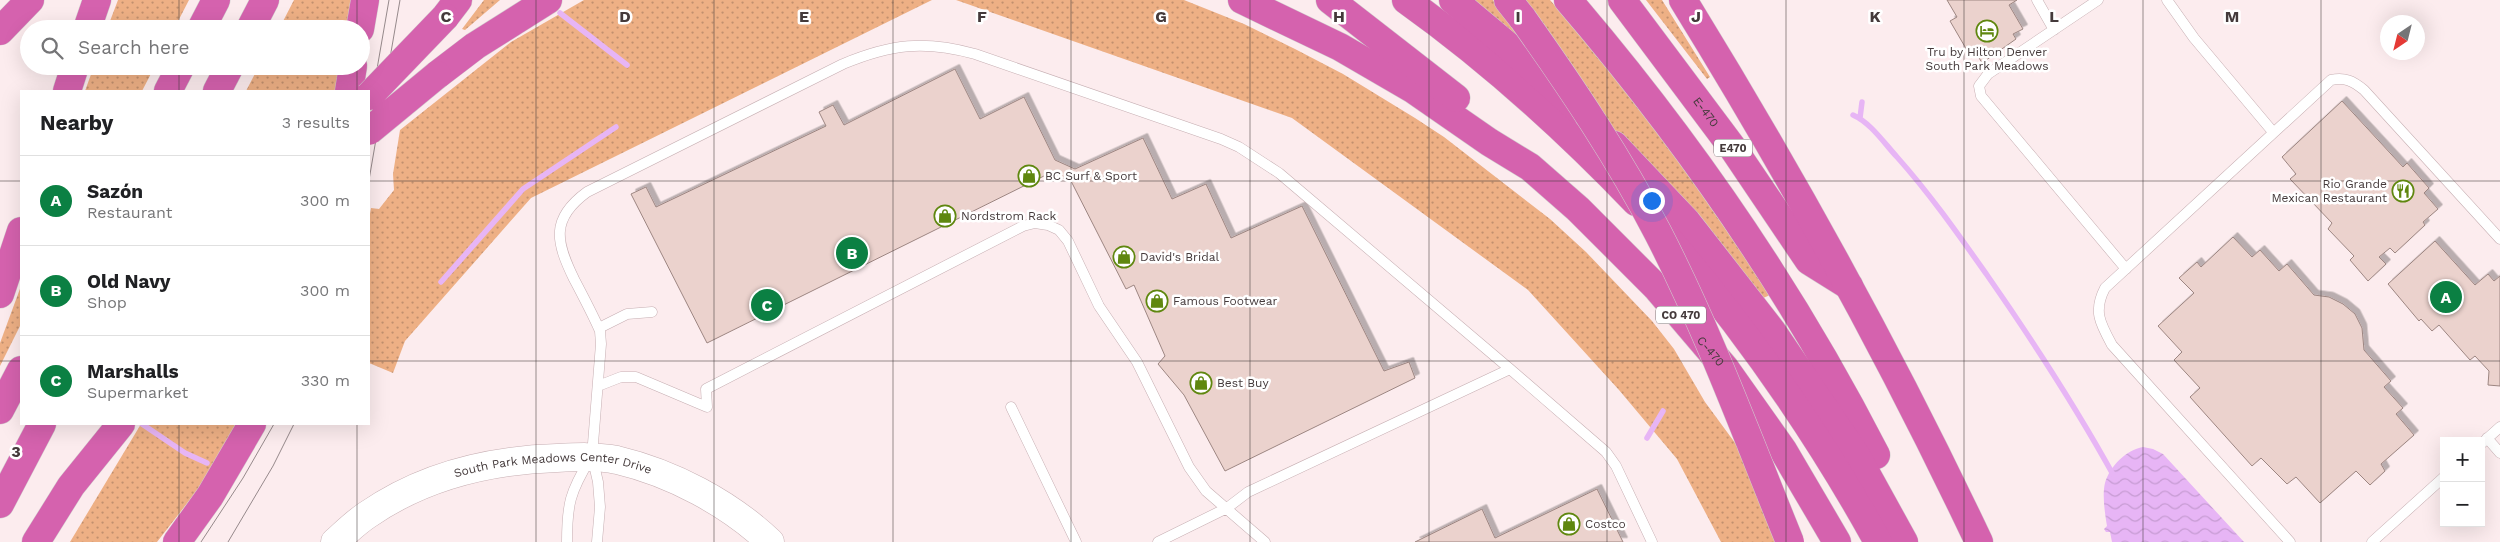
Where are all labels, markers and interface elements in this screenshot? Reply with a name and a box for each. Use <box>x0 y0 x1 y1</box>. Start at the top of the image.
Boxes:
text: C <box>441 7 452 26</box>
text: D <box>619 7 631 26</box>
text: E <box>799 7 809 26</box>
text: F <box>977 7 987 26</box>
text: G <box>1155 7 1167 26</box>
text: H <box>1333 7 1345 26</box>
text: I <box>1515 7 1521 26</box>
text: J <box>1691 7 1701 26</box>
text: K <box>1869 7 1881 26</box>
text: L <box>2049 7 2059 26</box>
text: M <box>2225 7 2239 26</box>
north arrow <box>2380 15 2425 60</box>
hotel icon: Tru by Hilton Denver South Park Meadows <box>1975 19 1999 43</box>
search box <box>20 20 370 75</box>
icon: search <box>38 34 66 62</box>
text: Search here <box>78 36 189 59</box>
place label: Tru by Hilton Denver South Park Meadows <box>1925 45 2049 73</box>
street label: E-470 <box>1690 94 1722 130</box>
text: Nearby <box>40 110 113 135</box>
text: 3 results <box>282 113 350 132</box>
road number: E470 <box>1714 140 1752 156</box>
shop icon: BC Surf & Sport <box>1017 164 1041 188</box>
place label: BC Surf & Sport <box>1045 169 1137 183</box>
place label: Rio Grande Mexican Restaurant <box>2271 177 2387 205</box>
restaurant icon: Rio Grande Mexican Restaurant <box>2391 179 2415 203</box>
text: Sazón <box>87 180 143 203</box>
your location <box>1639 188 1665 214</box>
text: A <box>51 191 61 210</box>
text: 300 m <box>300 191 350 210</box>
text: Restaurant <box>87 203 173 222</box>
shop icon: Nordstrom Rack <box>933 204 957 228</box>
place label: Nordstrom Rack <box>961 209 1056 223</box>
pin: B <box>836 234 868 272</box>
shop icon: David's Bridal <box>1112 245 1136 269</box>
place label: David's Bridal <box>1140 250 1220 264</box>
text: Old Navy <box>87 270 171 293</box>
pin: A <box>2430 278 2462 316</box>
text: B <box>51 281 61 300</box>
text: 300 m <box>300 281 350 300</box>
pin: C <box>751 286 783 324</box>
shop icon: Famous Footwear <box>1145 289 1169 313</box>
text: Shop <box>87 293 127 312</box>
place label: Famous Footwear <box>1173 294 1277 308</box>
road number: CO 470 <box>1656 306 1706 324</box>
street label: C-470 <box>1694 333 1727 369</box>
text: Marshalls <box>87 360 179 383</box>
text: C <box>51 371 61 390</box>
text: 330 m <box>301 371 350 390</box>
shop icon: Best Buy <box>1189 371 1213 395</box>
place label: Best Buy <box>1217 376 1269 390</box>
text: Supermarket <box>87 383 188 402</box>
map controls <box>2440 437 2485 527</box>
button: + <box>2440 437 2485 482</box>
text: 3 <box>11 442 21 461</box>
text: South Park Meadows Center Drive <box>452 450 654 480</box>
street label: South Park Meadows Center Drive <box>453 467 653 481</box>
button: − <box>2440 482 2485 527</box>
shop icon: Costco <box>1557 512 1581 536</box>
place label: Costco <box>1585 517 1626 531</box>

